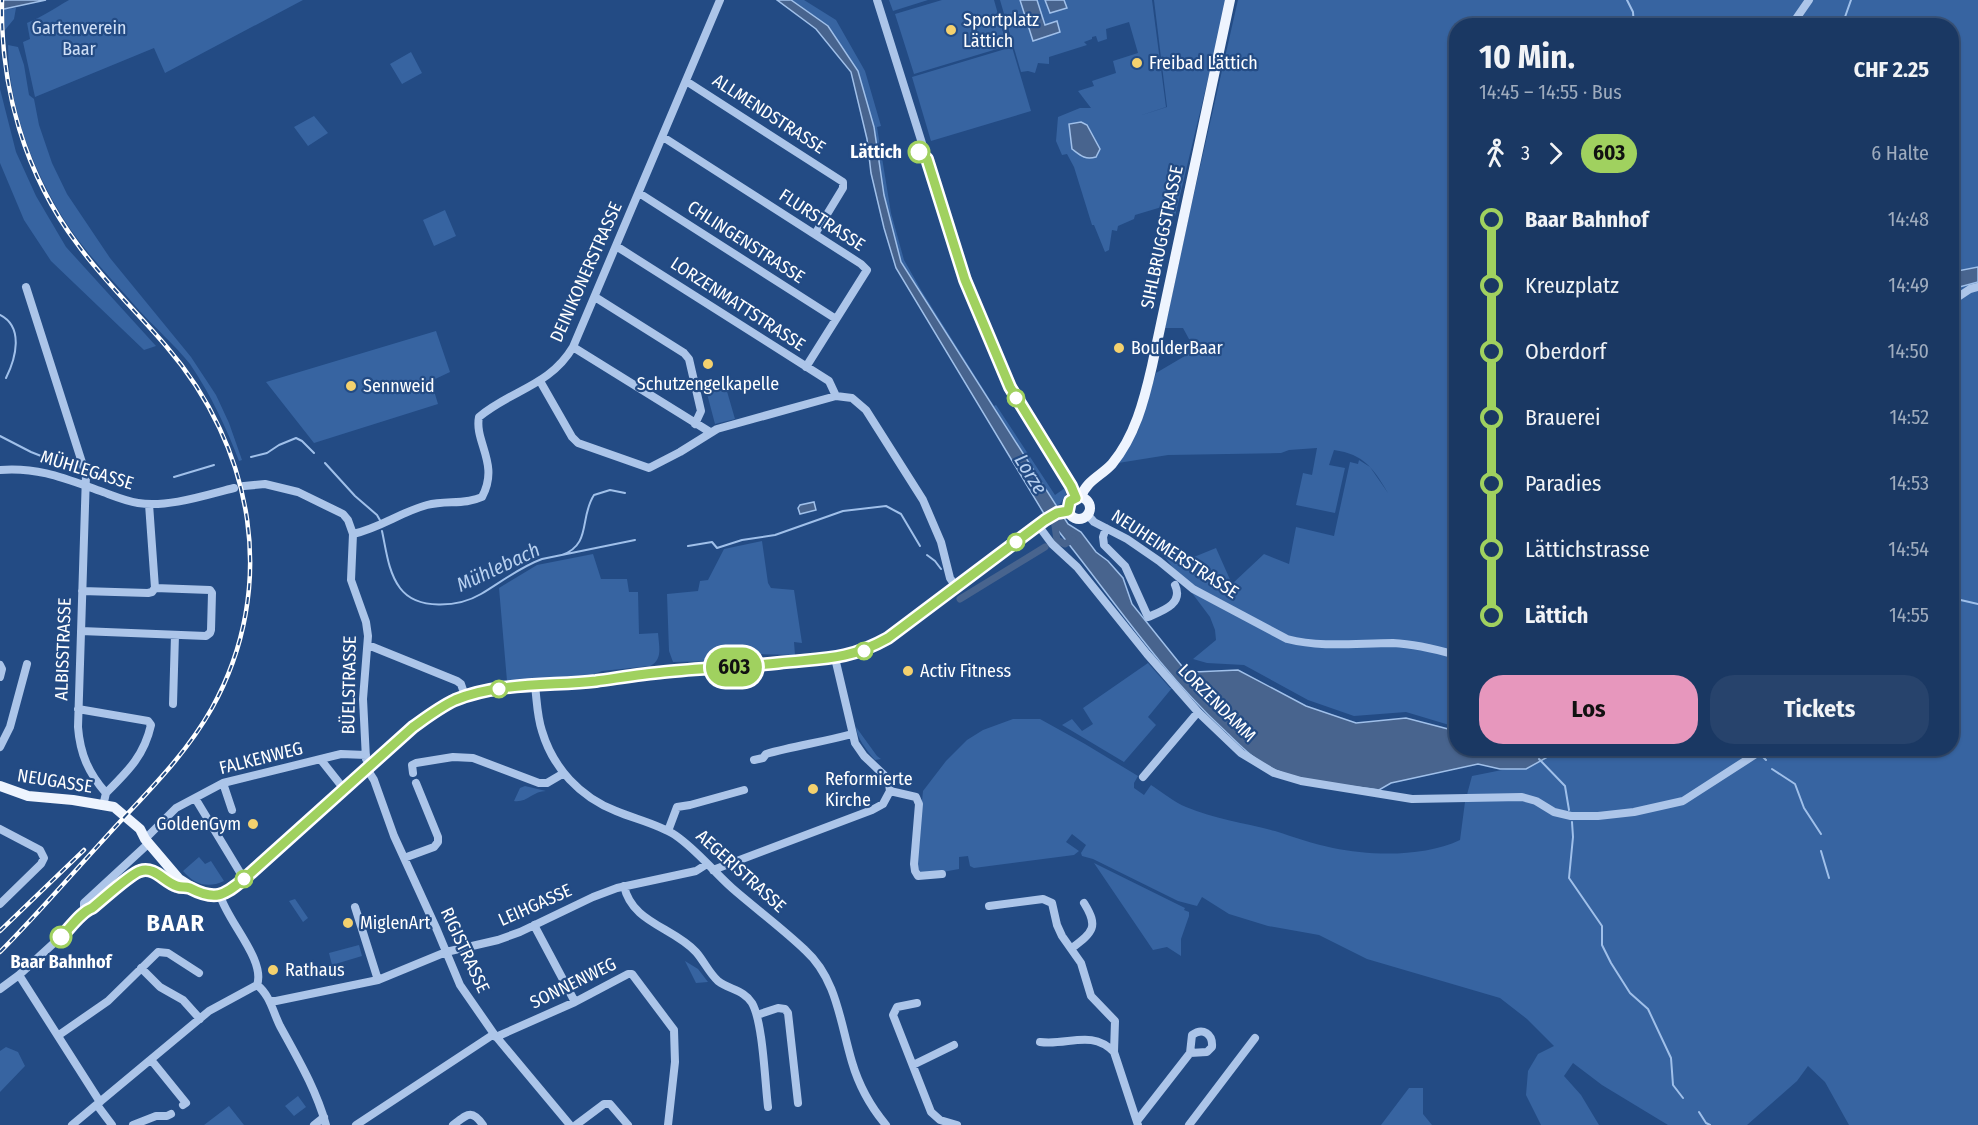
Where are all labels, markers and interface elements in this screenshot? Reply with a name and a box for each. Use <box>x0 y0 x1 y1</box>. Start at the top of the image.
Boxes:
place label: Sportplatz Lättich <box>963 9 1039 52</box>
park label: Gartenverein Baar <box>32 17 126 60</box>
marker: Sportplatz Lättich <box>944 23 958 37</box>
text: 10 Min. <box>1479 37 1575 77</box>
place label: Freibad Lättich <box>1149 52 1258 74</box>
marker: Freibad Lättich <box>1130 56 1144 70</box>
text: CHF 2.25 <box>1854 56 1929 83</box>
street label: ALLMENDSTRASSE <box>708 69 830 159</box>
text: 14:45 – 14:55 · Bus <box>1479 80 1622 104</box>
icon: walk <box>1479 137 1512 170</box>
icon: forward <box>1539 137 1572 170</box>
text: 603 <box>1593 140 1625 166</box>
place label: Lättich <box>850 141 902 163</box>
marker: Lättich <box>908 141 930 163</box>
text: 3 <box>1521 141 1530 165</box>
text: 6 Halte <box>1871 141 1929 165</box>
street label: SIHLBRUGGSTRASSE <box>1136 164 1188 310</box>
street label: FLURSTRASSE <box>775 184 869 256</box>
street label: CHLINGENSTRASSE <box>683 196 809 288</box>
street label: DEINIKONERSTRASSE <box>545 199 627 345</box>
text: Baar Bahnhof <box>1525 206 1649 233</box>
text: 14:48 <box>1888 207 1929 231</box>
street label: LORZENMATTSTRASSE <box>667 252 809 356</box>
text: Kreuzplatz <box>1525 272 1619 299</box>
text: 14:49 <box>1888 273 1929 297</box>
place label: BoulderBaar <box>1131 337 1224 359</box>
text: Oberdorf <box>1525 338 1606 365</box>
text: 14:50 <box>1888 339 1929 363</box>
marker: BoulderBaar <box>1112 341 1126 355</box>
marker: Schutzengelkapelle <box>701 357 715 371</box>
place label: Schutzengelkapelle <box>637 373 779 395</box>
place label: Sennweid <box>363 375 435 397</box>
marker: Sennweid <box>344 379 358 393</box>
unlabelled marker <box>1007 389 1025 407</box>
text: Brauerei <box>1525 404 1601 431</box>
text: 14:52 <box>1889 405 1929 429</box>
street label: MÜHLEGASSE <box>38 445 136 495</box>
water label: Lorze <box>1010 450 1053 499</box>
text: Paradies <box>1525 470 1602 497</box>
text: 14:53 <box>1889 471 1929 495</box>
street label: NEUHEIMERSTRASSE <box>1107 505 1243 603</box>
unlabelled marker <box>1007 533 1025 551</box>
text: Lättichstrasse <box>1525 536 1650 563</box>
water label: Mühlebach <box>452 537 544 597</box>
text: 14:54 <box>1888 537 1929 561</box>
street label: ALBISSTRASSE <box>50 597 76 701</box>
text: Lättich <box>1525 602 1588 629</box>
text: 14:55 <box>1889 603 1929 627</box>
street label: BÜELSTRASSE <box>337 635 361 735</box>
unlabelled marker <box>855 642 873 660</box>
line badge: 603 <box>700 648 768 686</box>
text: 603 <box>718 654 750 680</box>
street label: LORZENDAMM <box>1173 659 1261 747</box>
place label: Activ Fitness <box>920 660 1011 682</box>
marker: Activ Fitness <box>901 664 915 678</box>
button: Los <box>1479 675 1698 744</box>
button: Tickets <box>1710 675 1929 744</box>
unlabelled marker <box>490 680 508 698</box>
street label: FALKENWEG <box>217 737 305 779</box>
street label: NEUGASSE <box>16 764 94 798</box>
place label: Reformierte Kirche <box>825 768 913 811</box>
marker: Reformierte Kirche <box>806 782 820 796</box>
place label: GoldenGym <box>156 813 241 835</box>
marker: GoldenGym <box>246 817 260 831</box>
street label: AEGERISTRASSE <box>692 825 790 917</box>
unlabelled marker <box>235 870 253 888</box>
street label: LEIHGASSE <box>495 879 575 931</box>
street label: RIGISTRASSE <box>436 904 494 996</box>
district label: BAAR <box>147 909 205 937</box>
place label: MiglenArt <box>360 912 431 934</box>
marker: MiglenArt <box>341 916 355 930</box>
marker: Baar Bahnhof <box>50 926 72 948</box>
place label: Baar Bahnhof <box>10 951 114 973</box>
street label: SONNENWEG <box>526 953 620 1013</box>
place label: Rathaus <box>285 959 345 981</box>
marker: Rathaus <box>266 963 280 977</box>

